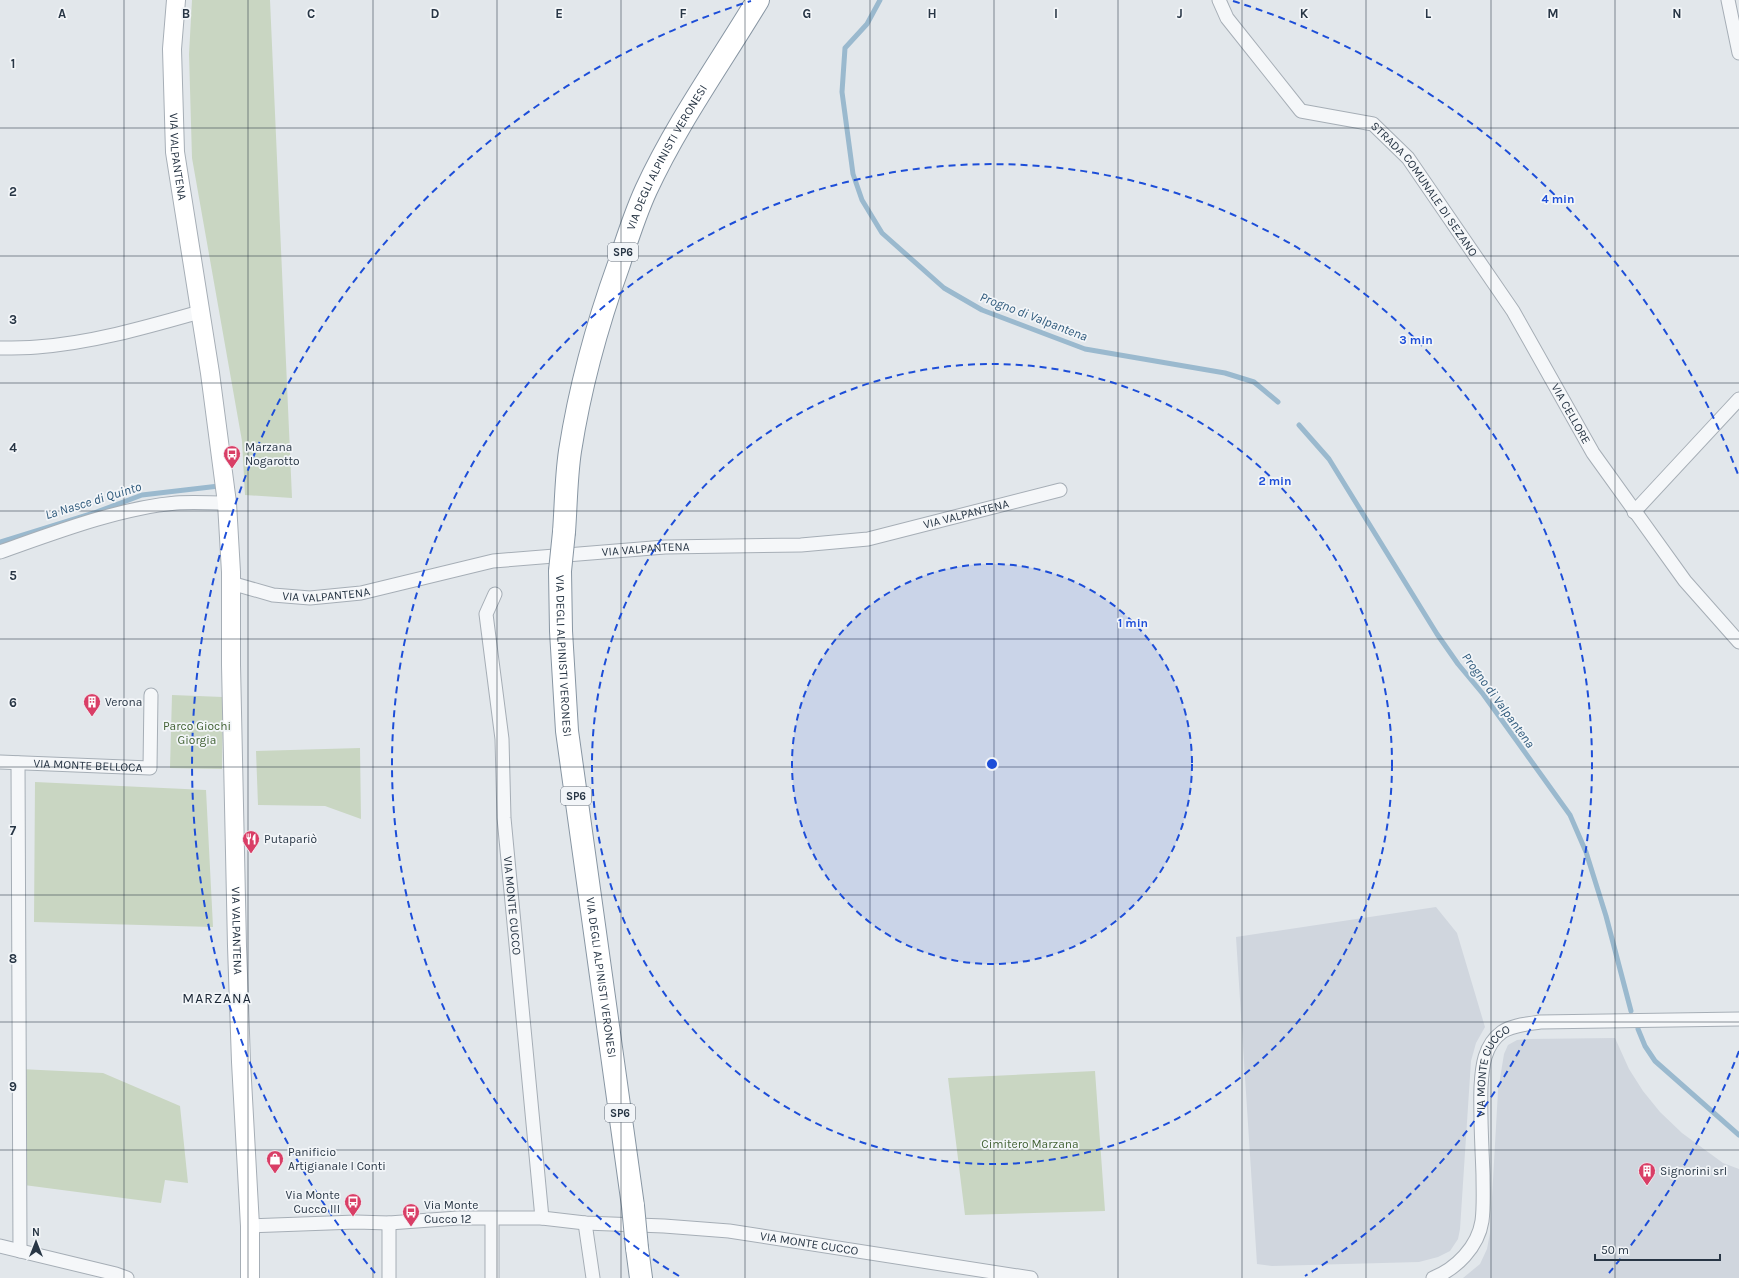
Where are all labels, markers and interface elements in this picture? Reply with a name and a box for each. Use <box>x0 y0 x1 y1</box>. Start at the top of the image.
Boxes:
text: A <box>58 6 66 21</box>
text: B <box>182 6 190 21</box>
text: C <box>307 6 315 21</box>
text: D <box>431 6 440 21</box>
text: E <box>555 6 563 21</box>
text: F <box>679 6 687 21</box>
text: G <box>803 6 811 21</box>
text: H <box>927 6 937 21</box>
text: I <box>1054 6 1058 21</box>
text: J <box>1177 6 1183 21</box>
text: K <box>1300 6 1309 21</box>
text: L <box>1425 6 1432 21</box>
text: M <box>1547 6 1559 21</box>
text: N <box>1672 6 1682 21</box>
text: 1 <box>11 56 15 71</box>
street label: VIA DEGLI ALPINISTI VERONESI <box>624 82 710 232</box>
street label: VIA VALPANTENA <box>167 113 190 201</box>
street label: STRADA COMUNALE DI SEZANO <box>1368 119 1481 259</box>
text: 2 <box>9 184 17 199</box>
text: 4 min <box>1542 192 1574 206</box>
road number: SP6 <box>608 243 638 261</box>
water label: Progno di Valpantena <box>978 289 1090 344</box>
text: 3 <box>9 312 17 327</box>
text: 3 min <box>1399 333 1433 347</box>
street label: VIA CELLORE <box>1548 381 1593 446</box>
text: 4 <box>9 440 17 455</box>
place label: Marzana Nogarotto <box>245 440 300 468</box>
bus stop icon: Marzana Nogarotto <box>222 444 242 469</box>
text: 2 min <box>1258 474 1292 488</box>
water label: La Nasce di Quinto <box>43 479 144 522</box>
street label: VIA VALPANTENA <box>922 496 1011 532</box>
street label: VIA VALPANTENA <box>601 540 690 559</box>
text: 5 <box>9 568 17 583</box>
street label: VIA DEGLI ALPINISTI VERONESI <box>553 575 575 738</box>
street label: VIA VALPANTENA <box>282 584 371 605</box>
text: 1 min <box>1118 616 1148 630</box>
water label: Progno di Valpantena <box>1459 650 1538 751</box>
building icon: Verona <box>82 692 102 717</box>
text: 6 <box>9 695 17 710</box>
place label: Verona <box>105 695 142 709</box>
park label: Parco Giochi Giorgia <box>163 719 231 747</box>
street label: VIA MONTE BELLOCA <box>33 756 143 775</box>
centre of rings <box>985 757 999 771</box>
road number: SP6 <box>561 787 591 805</box>
text: 7 <box>10 823 17 838</box>
restaurant icon: Putapariò <box>241 829 261 854</box>
place label: Putapariò <box>264 832 317 846</box>
street label: VIA MONTE CUCCO <box>501 856 524 956</box>
street label: VIA VALPANTENA <box>229 887 245 975</box>
street label: VIA DEGLI ALPINISTI VERONESI <box>583 896 619 1059</box>
text: 8 <box>9 951 17 966</box>
district label: MARZANA <box>182 990 252 1007</box>
street label: VIA MONTE CUCCO <box>1474 1022 1512 1117</box>
text: 9 <box>9 1079 17 1094</box>
road number: SP6 <box>605 1104 635 1122</box>
park label: Cimitero Marzana <box>981 1137 1079 1151</box>
place label: Panificio Artigianale I Conti <box>288 1145 386 1173</box>
shop icon: Panificio Artigianale I Conti <box>265 1149 285 1174</box>
building icon: Signorini srl <box>1637 1161 1657 1186</box>
place label: Signorini srl <box>1660 1164 1727 1178</box>
place label: Via Monte Cucco III <box>286 1188 340 1216</box>
bus stop icon: Via Monte Cucco III <box>343 1192 363 1217</box>
place label: Via Monte Cucco 12 <box>424 1198 478 1226</box>
bus stop icon: Via Monte Cucco 12 <box>401 1202 421 1227</box>
north arrow <box>16 1222 56 1262</box>
text: N <box>32 1226 40 1239</box>
street label: VIA MONTE CUCCO <box>759 1229 860 1258</box>
scale bar <box>1595 1236 1720 1262</box>
text: 50 m <box>1601 1243 1629 1257</box>

